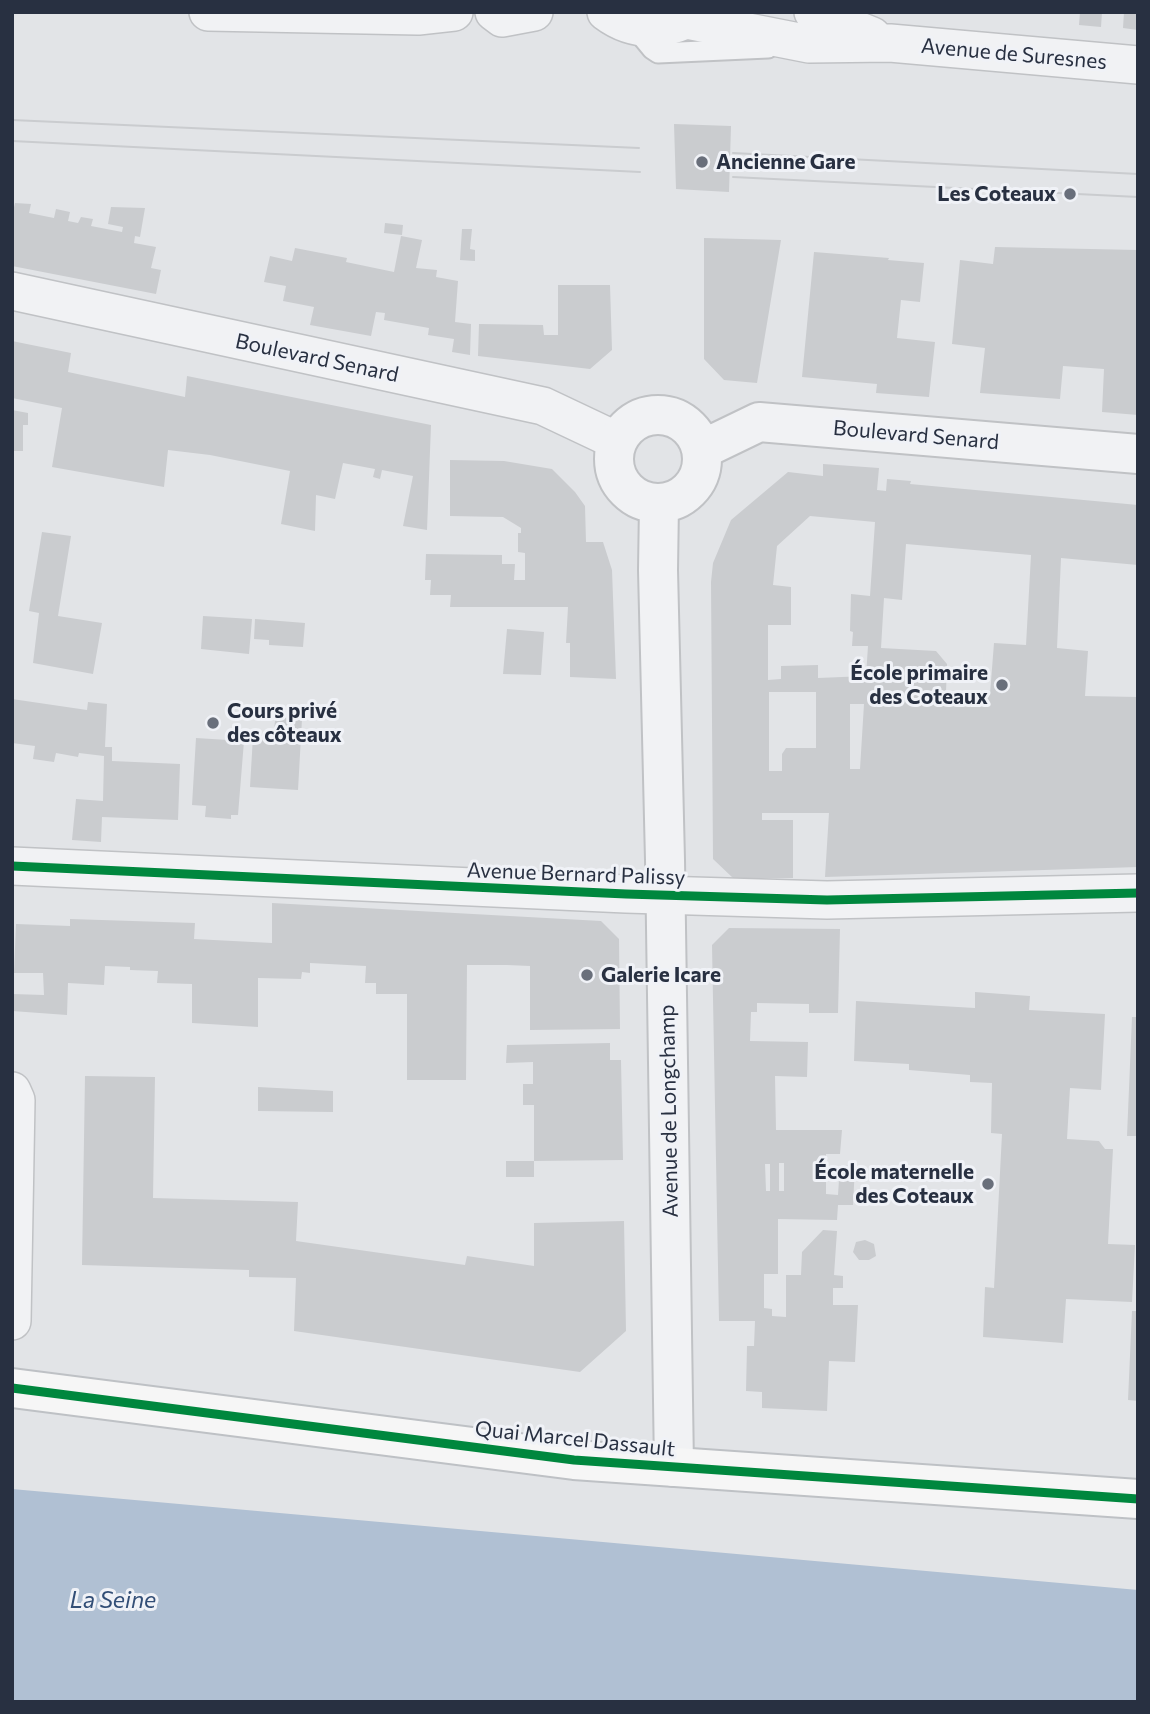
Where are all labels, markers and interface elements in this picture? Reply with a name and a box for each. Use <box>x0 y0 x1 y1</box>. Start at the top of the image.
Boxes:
street label: Avenue de Suresnes <box>920 33 1108 75</box>
place label: Ancienne Gare <box>716 149 855 175</box>
marker: Ancienne Gare <box>694 154 710 170</box>
place label: Les Coteaux <box>937 181 1056 207</box>
marker: Les Coteaux <box>1062 186 1078 202</box>
street label: Boulevard Senard <box>233 328 401 388</box>
street label: Boulevard Senard <box>832 415 1000 455</box>
place label: École primaire des Coteaux <box>850 660 988 710</box>
marker: École primaire des Coteaux <box>994 677 1010 693</box>
place label: Cours privé des côteaux <box>227 698 342 748</box>
marker: Cours privé des côteaux <box>205 715 221 731</box>
street label: Avenue Bernard Palissy <box>466 858 686 890</box>
place label: Galerie Icare <box>601 962 721 988</box>
marker: Galerie Icare <box>579 967 595 983</box>
street label: Avenue de Longchamp <box>655 1004 683 1218</box>
place label: École maternelle des Coteaux <box>814 1159 974 1209</box>
marker: École maternelle des Coteaux <box>980 1176 996 1192</box>
street label: Quai Marcel Dassault <box>474 1416 676 1462</box>
water label: La Seine <box>70 1586 156 1614</box>

